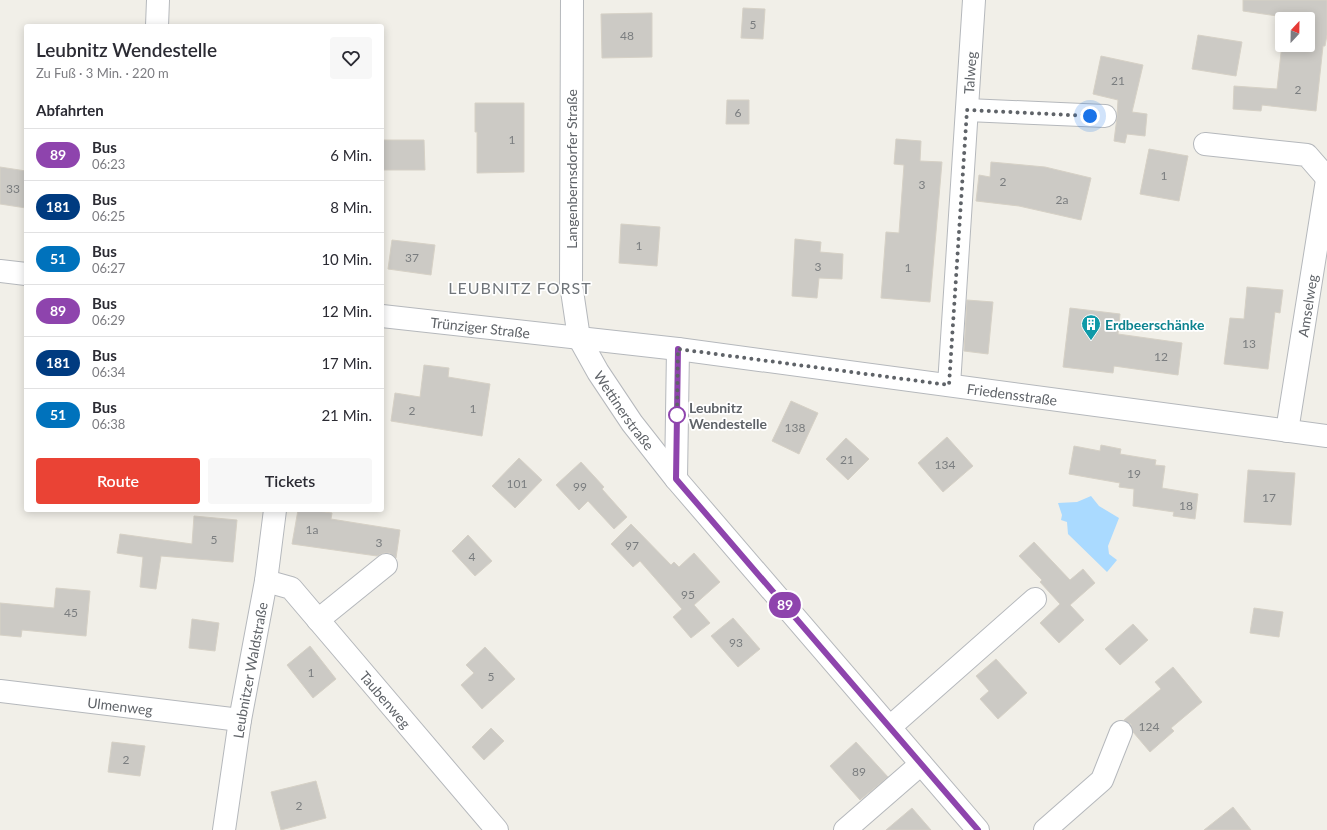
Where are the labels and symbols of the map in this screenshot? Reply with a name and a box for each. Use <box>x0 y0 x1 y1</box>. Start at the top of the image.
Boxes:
north arrow <box>1275 12 1315 52</box>
house number: 5 <box>750 17 757 32</box>
house number: 48 <box>620 28 634 43</box>
street label: Talweg <box>959 51 979 94</box>
house number: 21 <box>1111 73 1125 88</box>
house number: 2 <box>1295 82 1302 97</box>
street label: Langenbernsdorfer Straße <box>563 89 580 249</box>
house number: 6 <box>735 105 742 120</box>
your location <box>1080 106 1100 126</box>
house number: 1 <box>509 132 516 147</box>
house number: 1 <box>1161 168 1168 183</box>
house number: 2 <box>1000 174 1007 189</box>
house number: 3 <box>919 177 926 192</box>
house number: 33 <box>6 181 20 196</box>
house number: 2a <box>1056 192 1068 207</box>
house number: 1 <box>636 238 643 253</box>
house number: 37 <box>405 250 419 265</box>
house number: 3 <box>815 259 822 274</box>
house number: 1 <box>905 260 912 275</box>
street label: Amselweg <box>1294 273 1320 338</box>
district label: LEUBNITZ FORST <box>448 278 592 297</box>
street label: Trünziger Straße <box>430 313 531 341</box>
building icon: Erdbeerschänke <box>1080 313 1102 341</box>
place label: Erdbeerschänke <box>1105 316 1205 333</box>
house number: 13 <box>1242 336 1256 351</box>
house number: 12 <box>1154 349 1168 364</box>
street label: Wettinerstraße <box>591 367 658 453</box>
street label: Friedensstraße <box>966 379 1058 408</box>
place label: Leubnitz Wendestelle <box>689 399 767 432</box>
house number: 1 <box>470 401 477 416</box>
house number: 2 <box>409 403 416 418</box>
marker: Leubnitz Wendestelle <box>668 406 686 424</box>
house number: 138 <box>785 420 805 435</box>
house number: 21 <box>840 452 854 467</box>
house number: 134 <box>935 457 955 472</box>
house number: 19 <box>1127 466 1141 481</box>
house number: 101 <box>507 476 527 491</box>
house number: 99 <box>573 479 587 494</box>
house number: 17 <box>1262 490 1276 505</box>
house number: 18 <box>1179 498 1193 513</box>
house number: 1a <box>306 522 318 537</box>
house number: 5 <box>211 532 218 547</box>
house number: 3 <box>376 535 383 550</box>
house number: 97 <box>625 538 639 553</box>
house number: 4 <box>469 549 476 564</box>
house number: 95 <box>681 587 695 602</box>
line badge: 89 <box>767 592 803 618</box>
street label: Leubnitzer Waldstraße <box>229 601 270 739</box>
house number: 45 <box>64 605 78 620</box>
house number: 93 <box>729 635 743 650</box>
house number: 1 <box>308 665 315 680</box>
street label: Taubenweg <box>356 667 415 731</box>
house number: 5 <box>488 669 495 684</box>
street label: Ulmenweg <box>86 693 154 718</box>
house number: 124 <box>1139 719 1159 734</box>
house number: 2 <box>123 752 130 767</box>
house number: 89 <box>852 764 866 779</box>
house number: 2 <box>296 798 303 813</box>

